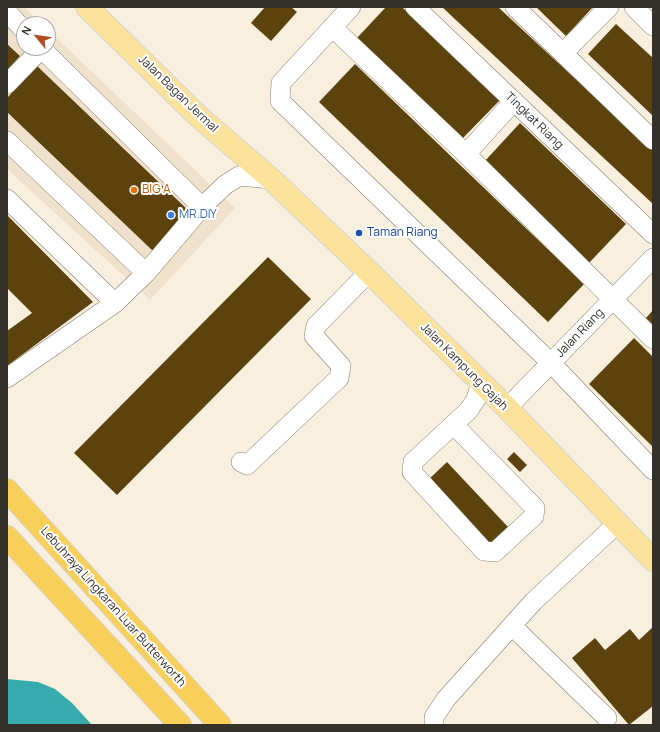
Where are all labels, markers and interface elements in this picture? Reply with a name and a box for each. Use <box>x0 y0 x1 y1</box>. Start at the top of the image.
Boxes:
north arrow <box>16 16 56 56</box>
text: N <box>17 23 34 38</box>
street label: Jalan Bagan Jermal <box>135 52 221 136</box>
street label: Tingkat Riang <box>502 90 566 152</box>
place label: BIG A <box>142 183 171 197</box>
marker: BIG A <box>129 185 139 195</box>
place label: MR.DIY <box>179 208 217 222</box>
marker: MR.DIY <box>166 210 176 220</box>
place label: Taman Riang <box>367 226 438 240</box>
marker: Taman Riang <box>354 228 364 238</box>
street label: Jalan Riang <box>553 306 607 360</box>
street label: Jalan Kampung Gajah <box>417 320 511 414</box>
street label: Lebuhraya Lingkaran Luar Butterworth <box>37 524 189 690</box>

